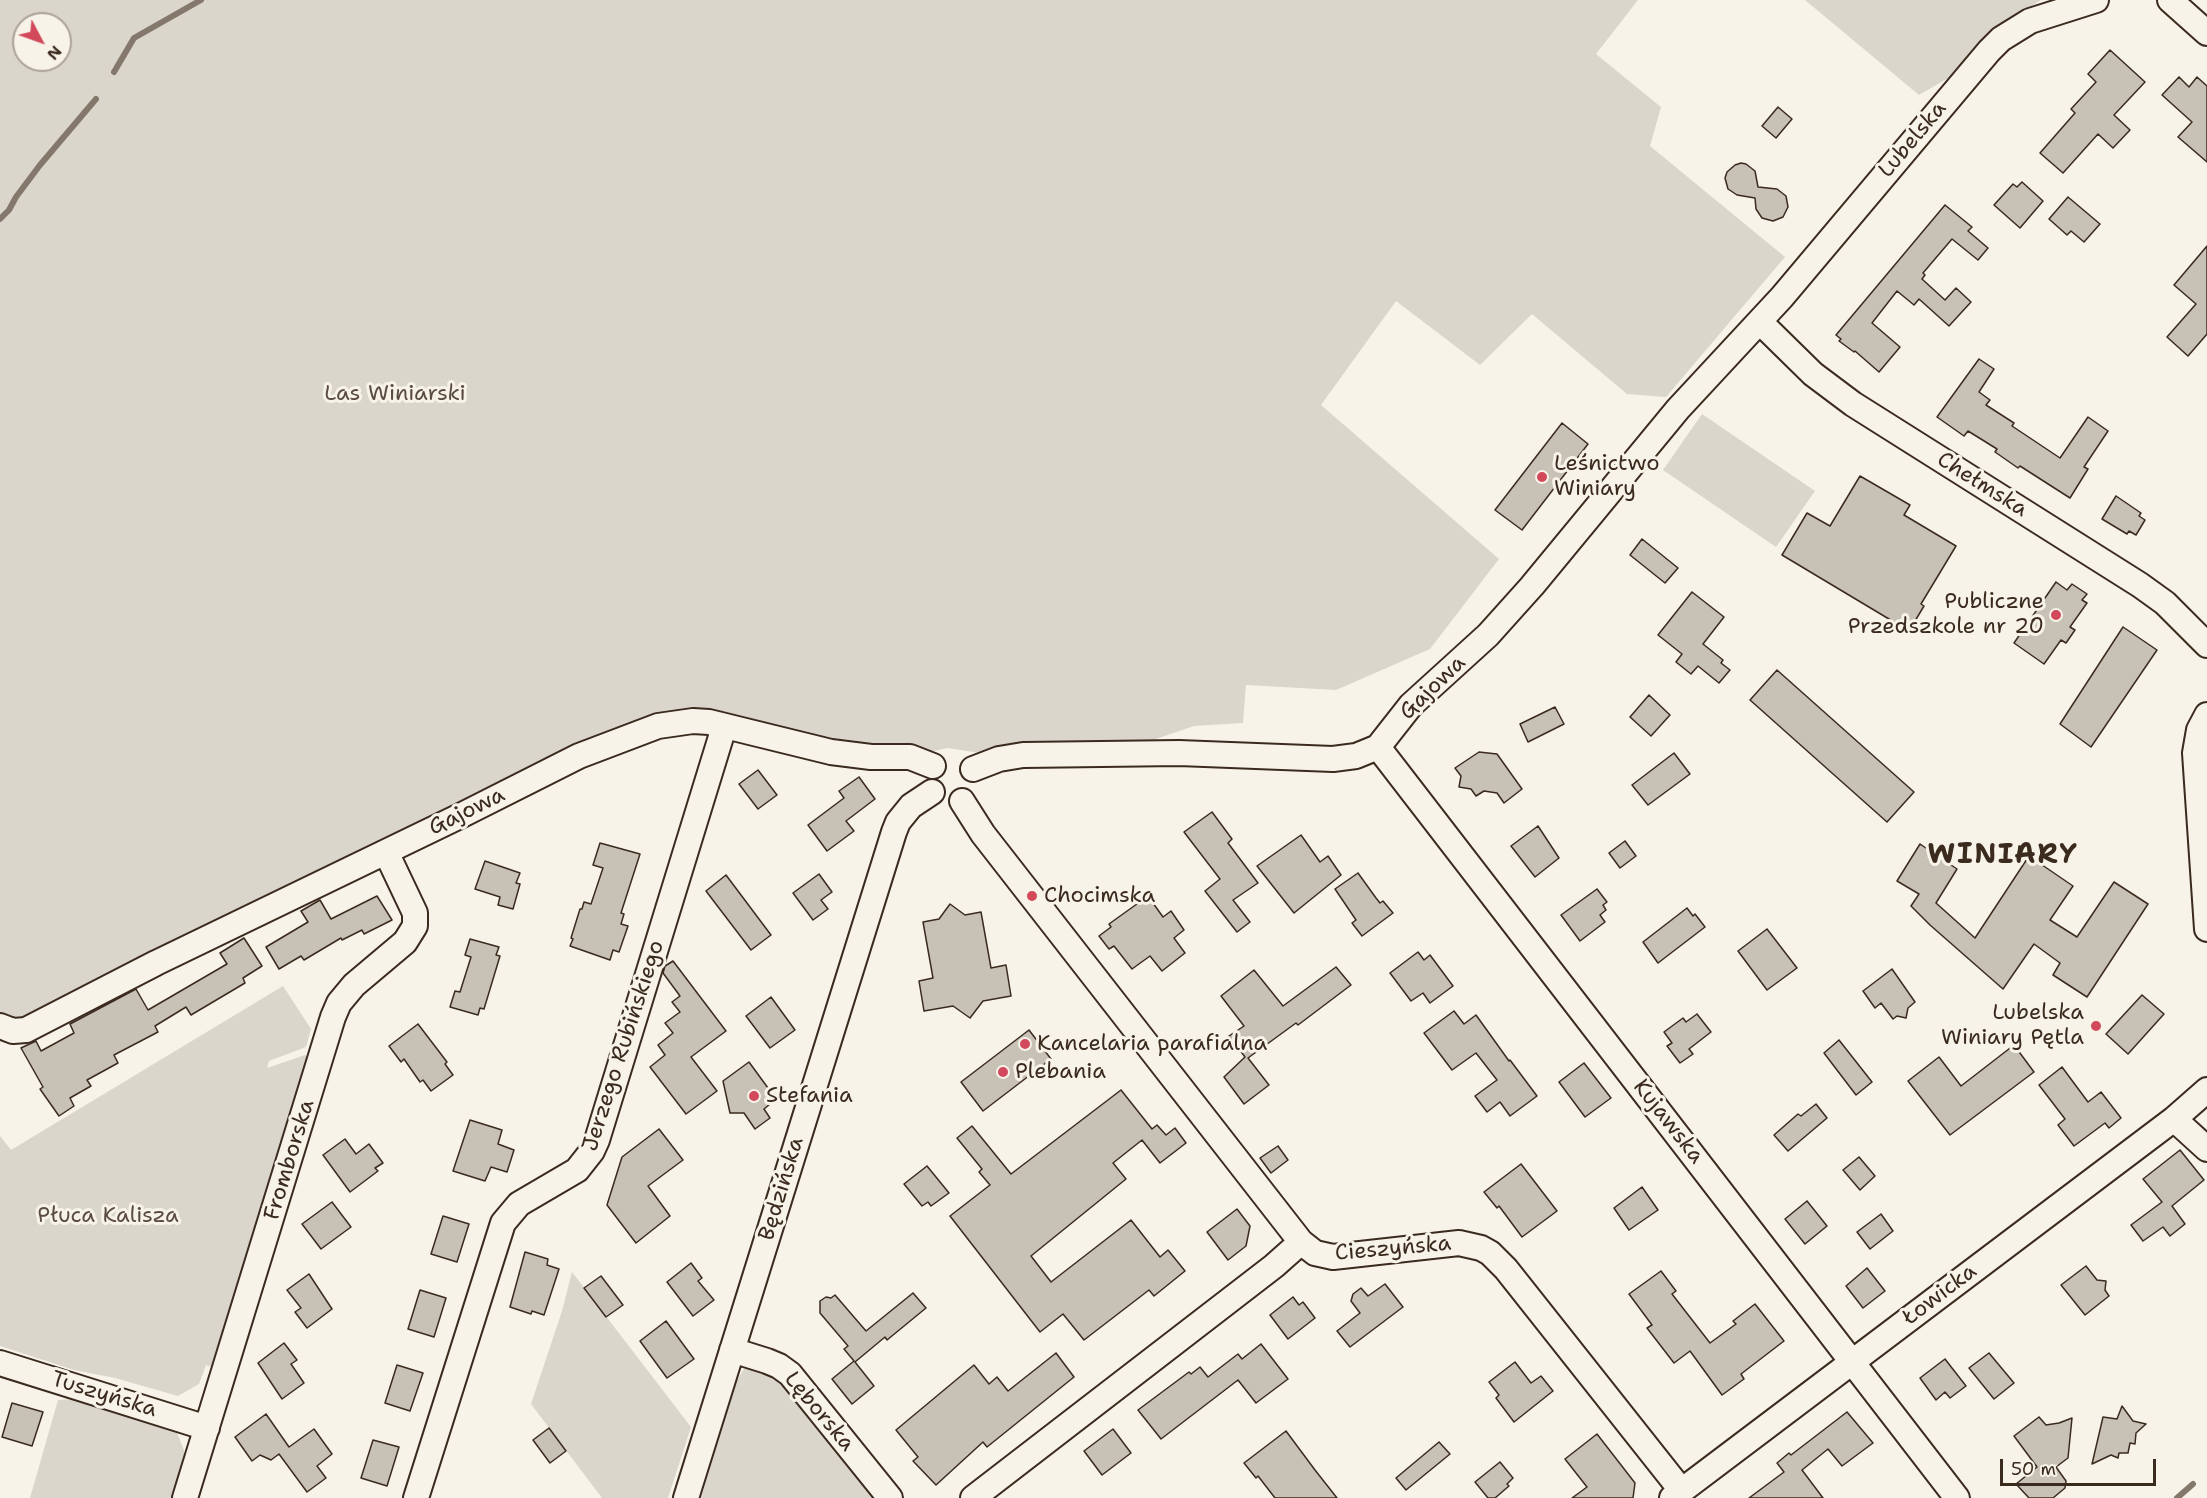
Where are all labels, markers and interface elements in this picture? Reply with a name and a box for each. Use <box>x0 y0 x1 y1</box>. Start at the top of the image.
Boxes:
north arrow <box>12 12 72 72</box>
text: N <box>42 41 67 65</box>
street label: Lubelska <box>1873 96 1953 184</box>
park label: Las Winiarski <box>324 381 466 407</box>
street label: Chełmska <box>1932 447 2032 523</box>
place label: Leśnictwo Winiary <box>1554 451 1660 502</box>
marker: Leśnictwo Winiary <box>1535 470 1549 484</box>
place label: Publiczne Przedszkole nr 20 <box>1848 589 2044 640</box>
marker: Publiczne Przedszkole nr 20 <box>2049 608 2063 622</box>
street label: Gajowa <box>1395 650 1471 726</box>
street label: Gajowa <box>425 782 509 842</box>
district label: WINIARY <box>1928 839 2078 873</box>
place label: Chocimska <box>1044 883 1155 909</box>
marker: Chocimska <box>1025 889 1039 903</box>
street label: Jerzego Rubińskiego <box>577 937 671 1155</box>
place label: Lubelska Winiary Pętla <box>1941 1000 2084 1052</box>
marker: Lubelska Winiary Pętla <box>2089 1019 2103 1033</box>
place label: Kancelaria parafialna <box>1037 1031 1267 1057</box>
marker: Kancelaria parafialna <box>1018 1037 1032 1051</box>
place label: Plebania <box>1015 1059 1106 1085</box>
marker: Plebania <box>996 1065 1010 1079</box>
street label: Kujawska <box>1627 1075 1709 1169</box>
place label: Stefania <box>766 1083 853 1109</box>
marker: Stefania <box>747 1089 761 1103</box>
street label: Fromborska <box>259 1097 321 1223</box>
street label: Będzińska <box>754 1134 810 1244</box>
park label: Płuca Kalisza <box>37 1203 179 1229</box>
street label: Cieszyńska <box>1334 1231 1452 1267</box>
street label: Łowicka <box>1898 1259 1982 1331</box>
street label: Tuszyńska <box>48 1366 160 1424</box>
street label: Lęborska <box>778 1367 860 1457</box>
scale bar <box>2003 1447 2159 1485</box>
text: 50 m <box>2011 1457 2056 1481</box>

